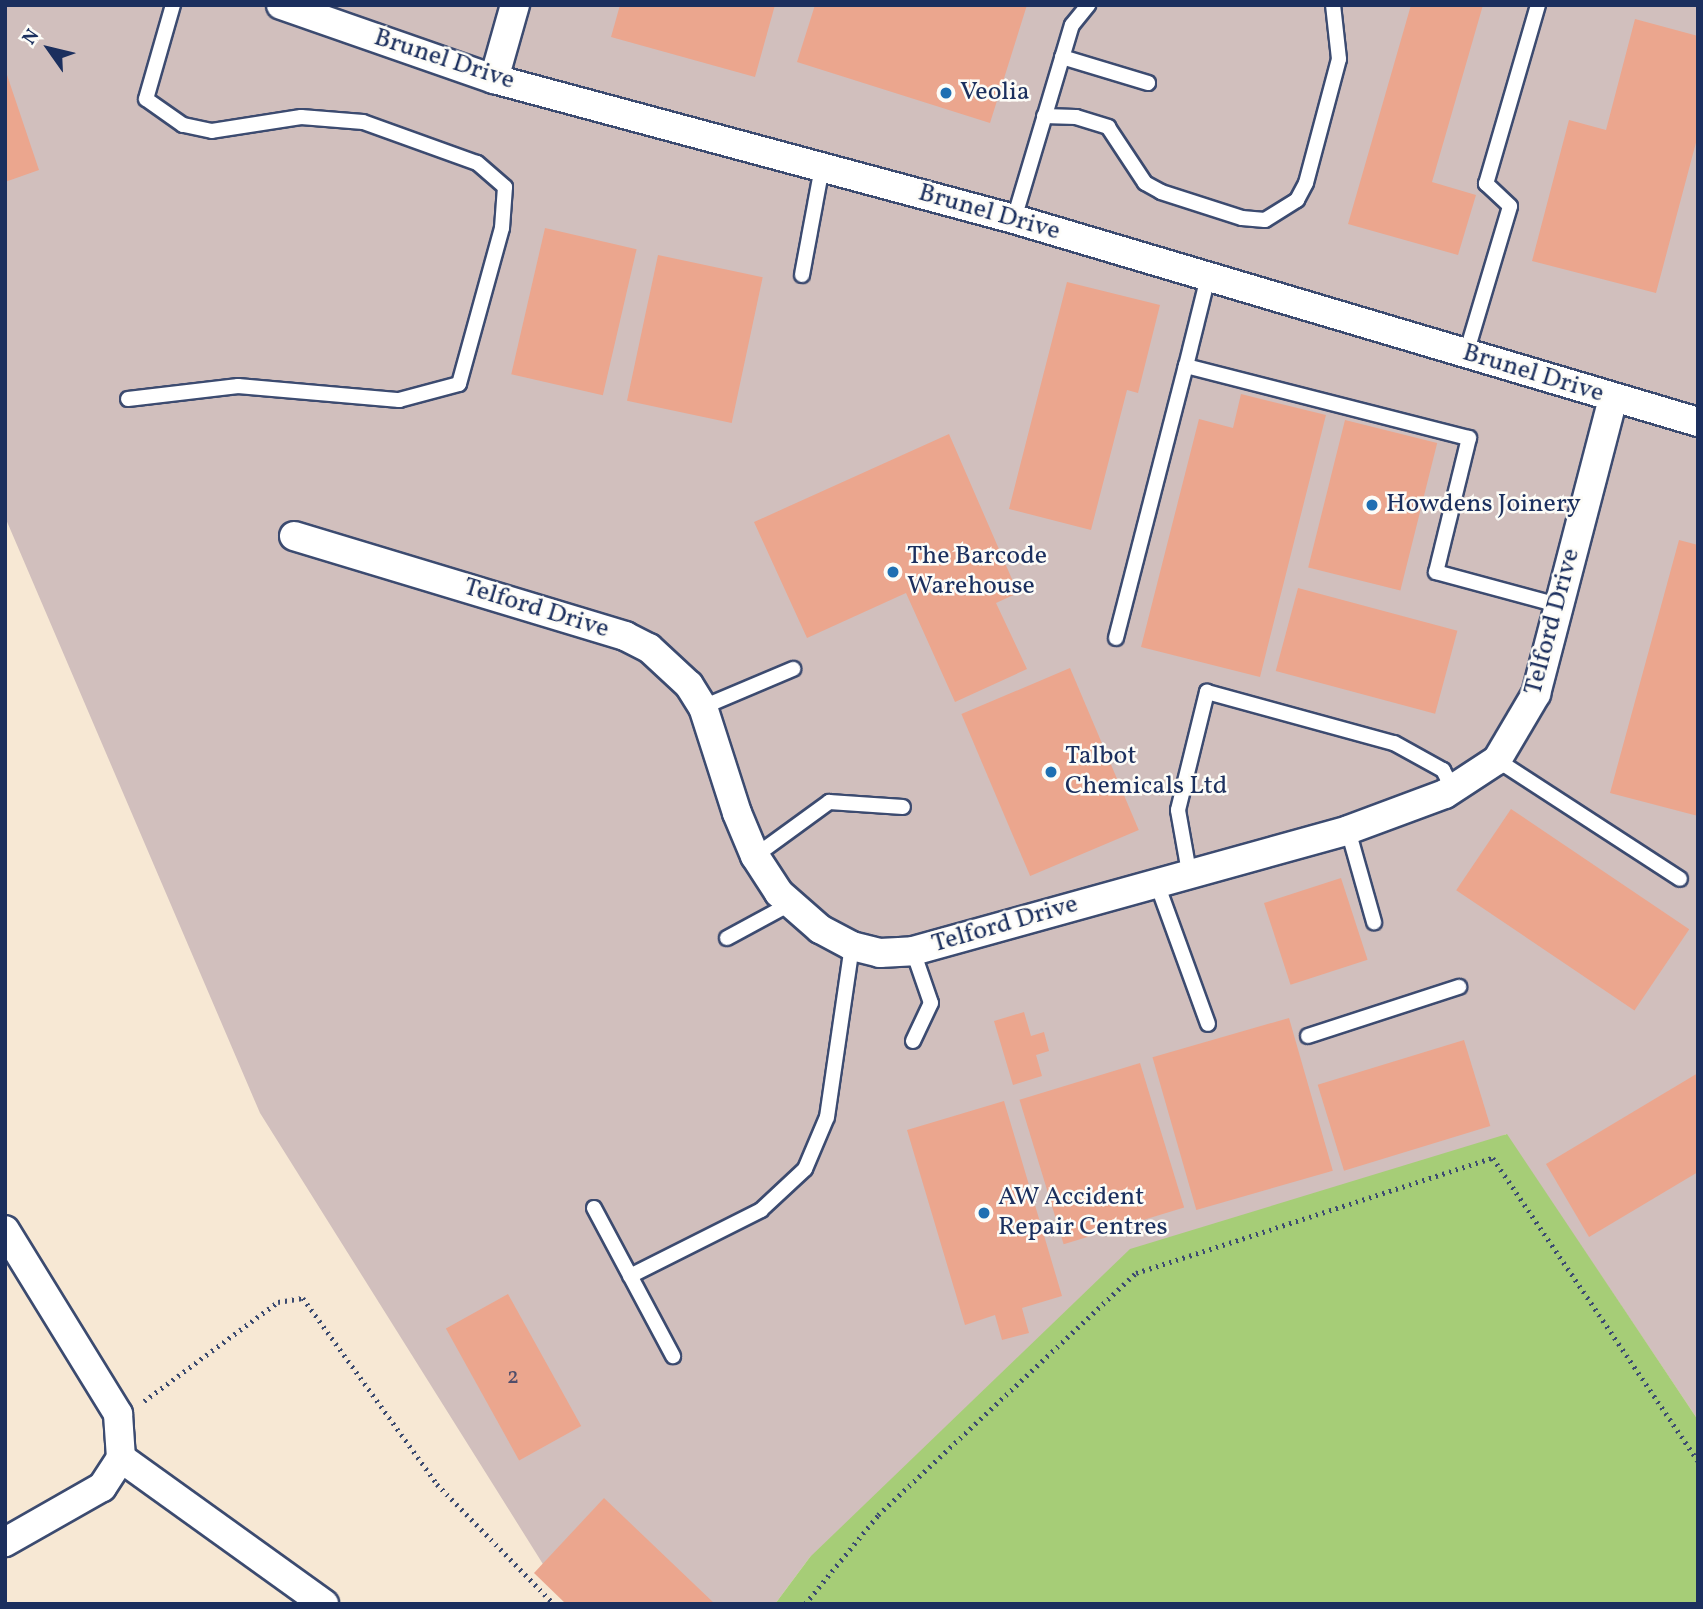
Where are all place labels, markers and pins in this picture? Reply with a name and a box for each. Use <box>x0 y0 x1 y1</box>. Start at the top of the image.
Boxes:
place label: Veolia <box>960 77 1030 109</box>
marker: Veolia <box>938 85 954 101</box>
place label: Howdens Joinery <box>1386 489 1581 521</box>
marker: Howdens Joinery <box>1364 497 1380 513</box>
place label: The Barcode Warehouse <box>907 541 1047 602</box>
marker: The Barcode Warehouse <box>885 564 901 580</box>
place label: Talbot Chemicals Ltd <box>1065 741 1227 802</box>
marker: Talbot Chemicals Ltd <box>1043 764 1059 780</box>
place label: AW Accident Repair Centres <box>998 1182 1168 1244</box>
marker: AW Accident Repair Centres <box>976 1205 992 1221</box>

